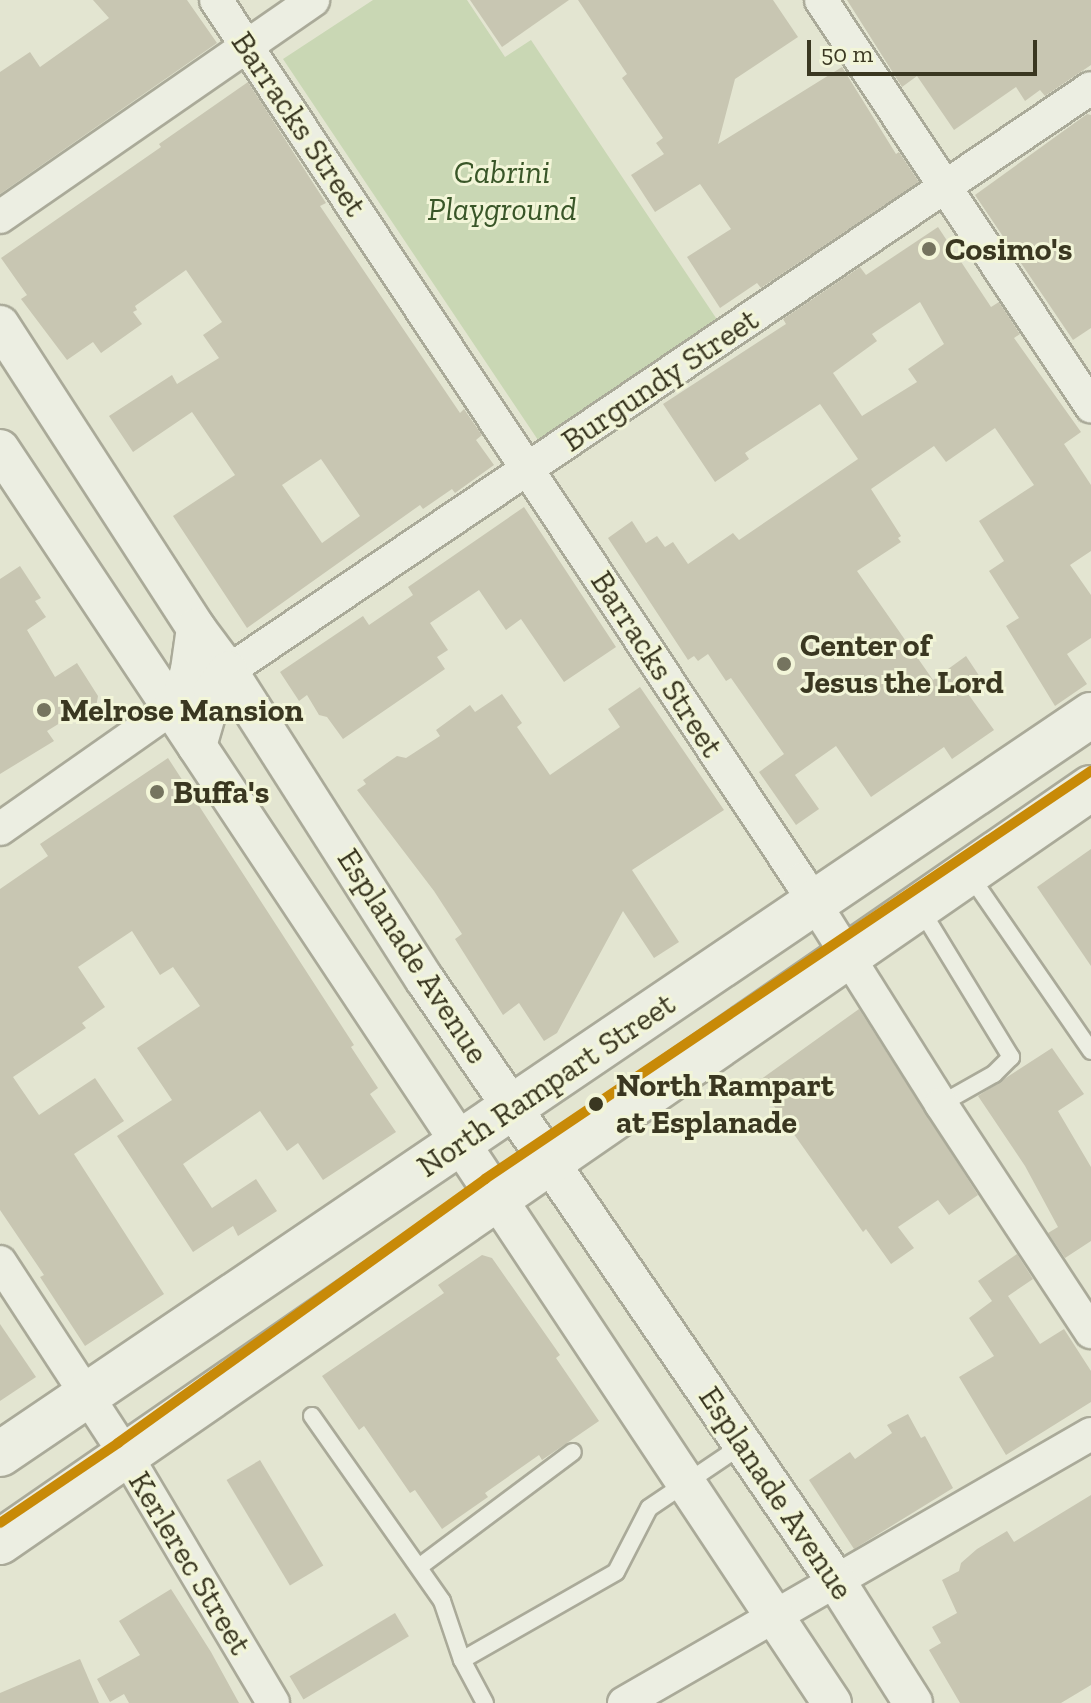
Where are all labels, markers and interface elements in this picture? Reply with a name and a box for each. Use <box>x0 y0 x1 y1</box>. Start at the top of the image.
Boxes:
street label: Barracks Street <box>223 24 375 224</box>
scale bar <box>811 24 1041 74</box>
text: 50 m <box>821 39 873 68</box>
park label: Cabrini Playground <box>427 154 577 229</box>
place label: Cosimo's <box>945 230 1072 268</box>
marker: Cosimo's <box>920 240 938 258</box>
street label: Burgundy Street <box>554 300 766 460</box>
street label: Barracks Street <box>583 564 731 764</box>
place label: Center of Jesus the Lord <box>800 627 1004 702</box>
marker: Center of Jesus the Lord <box>775 655 793 673</box>
place label: Melrose Mansion <box>60 691 303 729</box>
marker: Melrose Mansion <box>35 701 53 719</box>
place label: Buffa's <box>173 773 269 811</box>
marker: Buffa's <box>148 783 166 801</box>
street label: Esplanade Avenue <box>329 841 497 1071</box>
street label: North Rampart Street <box>410 984 682 1186</box>
place label: North Rampart at Esplanade <box>616 1067 834 1142</box>
marker: North Rampart at Esplanade <box>583 1091 609 1117</box>
street label: Esplanade Avenue <box>690 1379 862 1607</box>
street label: Kerlerec Street <box>120 1465 260 1661</box>

